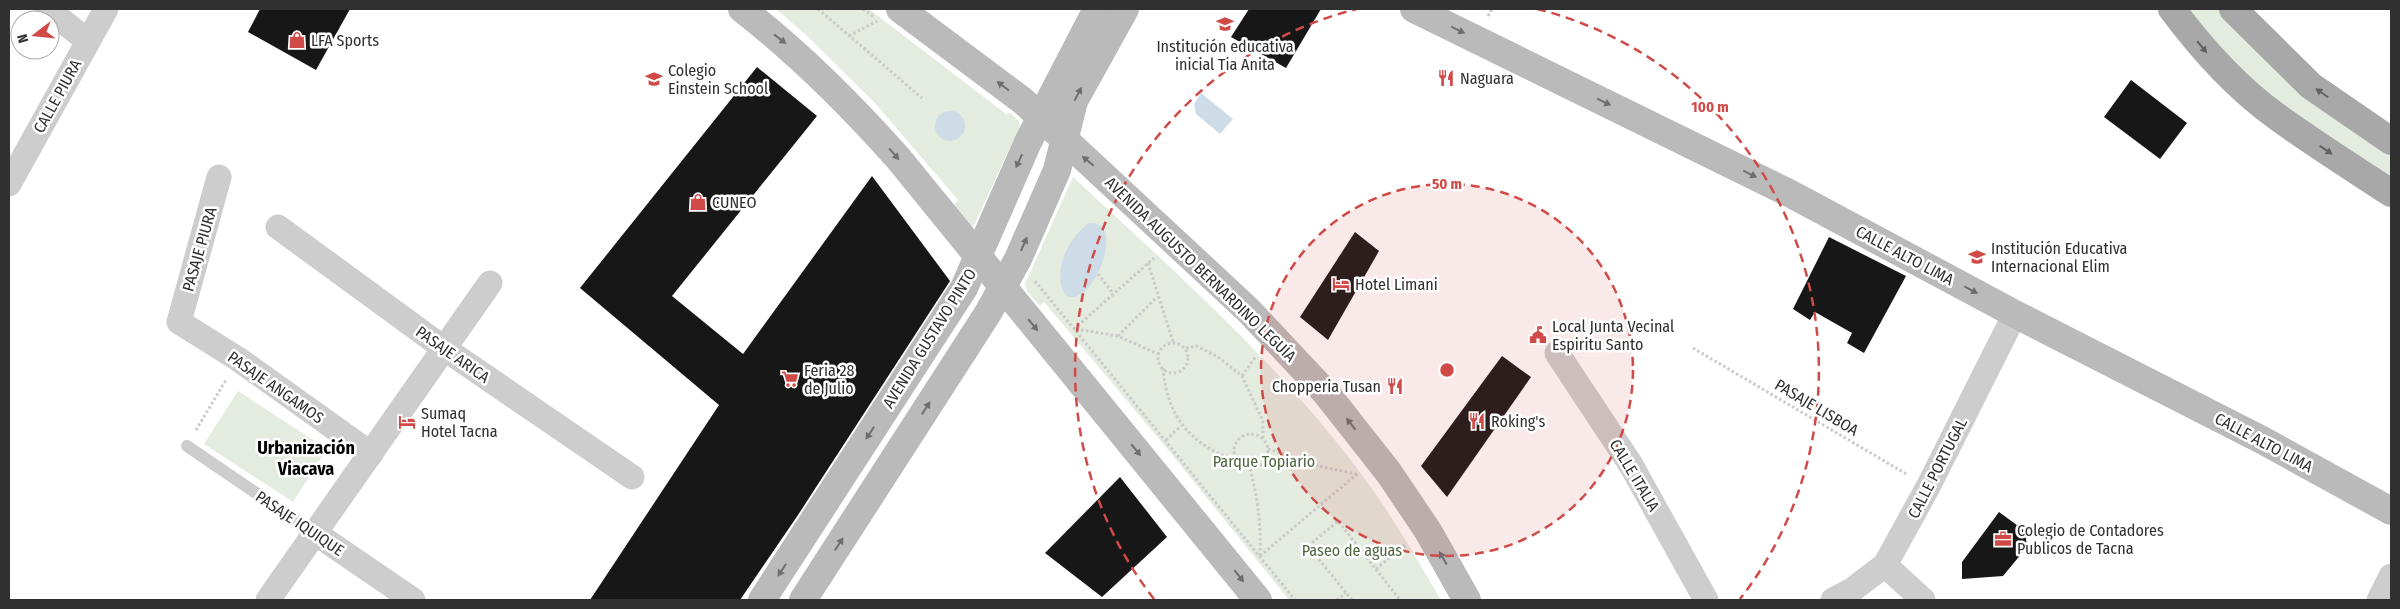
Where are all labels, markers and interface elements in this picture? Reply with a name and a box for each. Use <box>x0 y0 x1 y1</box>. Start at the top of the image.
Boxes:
north arrow <box>10 10 60 60</box>
school or university icon: Institución educativa inicial Tia Anita <box>1215 14 1235 34</box>
one-way arrow <box>1451 26 1465 34</box>
shop icon: LFA Sports <box>287 30 307 50</box>
place label: LFA Sports <box>311 31 379 50</box>
text: N <box>14 32 32 45</box>
one-way arrow <box>773 33 786 44</box>
place label: Institución educativa inicial Tia Anita <box>1156 37 1294 74</box>
one-way arrow <box>2197 40 2208 53</box>
street label: CALLE PIURA <box>29 56 86 136</box>
place label: Colegio Einstein School <box>668 61 768 98</box>
restaurant icon: Naguara <box>1436 68 1456 88</box>
school or university icon: Colegio Einstein School <box>644 69 664 89</box>
place label: Naguara <box>1460 69 1514 88</box>
one-way arrow <box>996 81 1010 91</box>
one-way arrow <box>1074 86 1082 101</box>
one-way arrow <box>2316 88 2329 98</box>
one-way arrow <box>1597 98 1611 106</box>
text: 100 m <box>1691 98 1729 116</box>
one-way arrow <box>2320 146 2333 155</box>
one-way arrow <box>889 147 900 160</box>
one-way arrow <box>1015 154 1023 168</box>
one-way arrow <box>1082 155 1095 166</box>
one-way arrow <box>1743 170 1757 178</box>
street label: AVENIDA AUGUSTO BERNARDINO LEGUÍA <box>1101 173 1300 366</box>
text: 50 m <box>1432 175 1462 193</box>
shop icon: CUNEO <box>688 192 708 212</box>
place label: CUNEO <box>712 193 756 212</box>
street label: PASAJE PIURA <box>178 204 221 293</box>
street label: CALLE ALTO LIMA <box>1853 222 1957 289</box>
one-way arrow <box>1021 237 1029 251</box>
place label: Institución Educativa Internacional Elim <box>1991 239 2128 276</box>
school or university icon: Institución Educativa Internacional Elim <box>1967 247 1987 267</box>
street label: AVENIDA GUSTAVO PINTO <box>879 265 980 412</box>
hotel icon: Hotel Limani <box>1331 274 1351 294</box>
place label: Hotel Limani <box>1355 275 1438 294</box>
one-way arrow <box>1964 286 1978 294</box>
place label: Local Junta Vecinal Espiritu Santo <box>1552 317 1674 354</box>
one-way arrow <box>1027 319 1038 331</box>
street label: PASAJE ARICA <box>412 322 494 387</box>
public building icon: Local Junta Vecinal Espiritu Santo <box>1528 325 1548 345</box>
street label: PASAJE ANGAMOS <box>224 347 327 428</box>
place label: Feria 28 de Julio <box>804 361 855 398</box>
centre of rings <box>1438 361 1456 379</box>
supermarket icon: Feria 28 de Julio <box>780 369 800 389</box>
street label: PASAJE LISBOA <box>1772 375 1862 440</box>
restaurant icon: Chopperia Tusan <box>1385 376 1405 396</box>
place label: Chopperia Tusan <box>1272 377 1381 396</box>
one-way arrow <box>922 401 931 414</box>
place label: Sumaq Hotel Tacna <box>421 404 498 441</box>
street label: CALLE ALTO LIMA <box>2212 409 2316 476</box>
restaurant icon: Roking's <box>1467 411 1487 431</box>
hotel icon: Sumaq Hotel Tacna <box>397 412 417 432</box>
place label: Roking's <box>1491 412 1545 431</box>
street label: CALLE PORTUGAL <box>1904 415 1971 522</box>
one-way arrow <box>1345 418 1356 431</box>
one-way arrow <box>865 427 874 440</box>
street label: CALLE ITALIA <box>1606 436 1664 515</box>
district label: Urbanización Viacava <box>257 437 355 480</box>
one-way arrow <box>1131 443 1142 456</box>
park label: Parque Topiario <box>1213 452 1315 471</box>
street label: PASAJE IQUIQUE <box>252 487 348 560</box>
place label: Colegio de Contadores Publicos de Tacna <box>2017 521 2164 558</box>
office icon: Colegio de Contadores Publicos de Tacna <box>1993 529 2013 549</box>
one-way arrow <box>834 538 844 551</box>
park label: Paseo de aguas <box>1302 541 1402 560</box>
one-way arrow <box>1439 550 1447 565</box>
one-way arrow <box>777 563 786 577</box>
one-way arrow <box>1233 570 1244 583</box>

